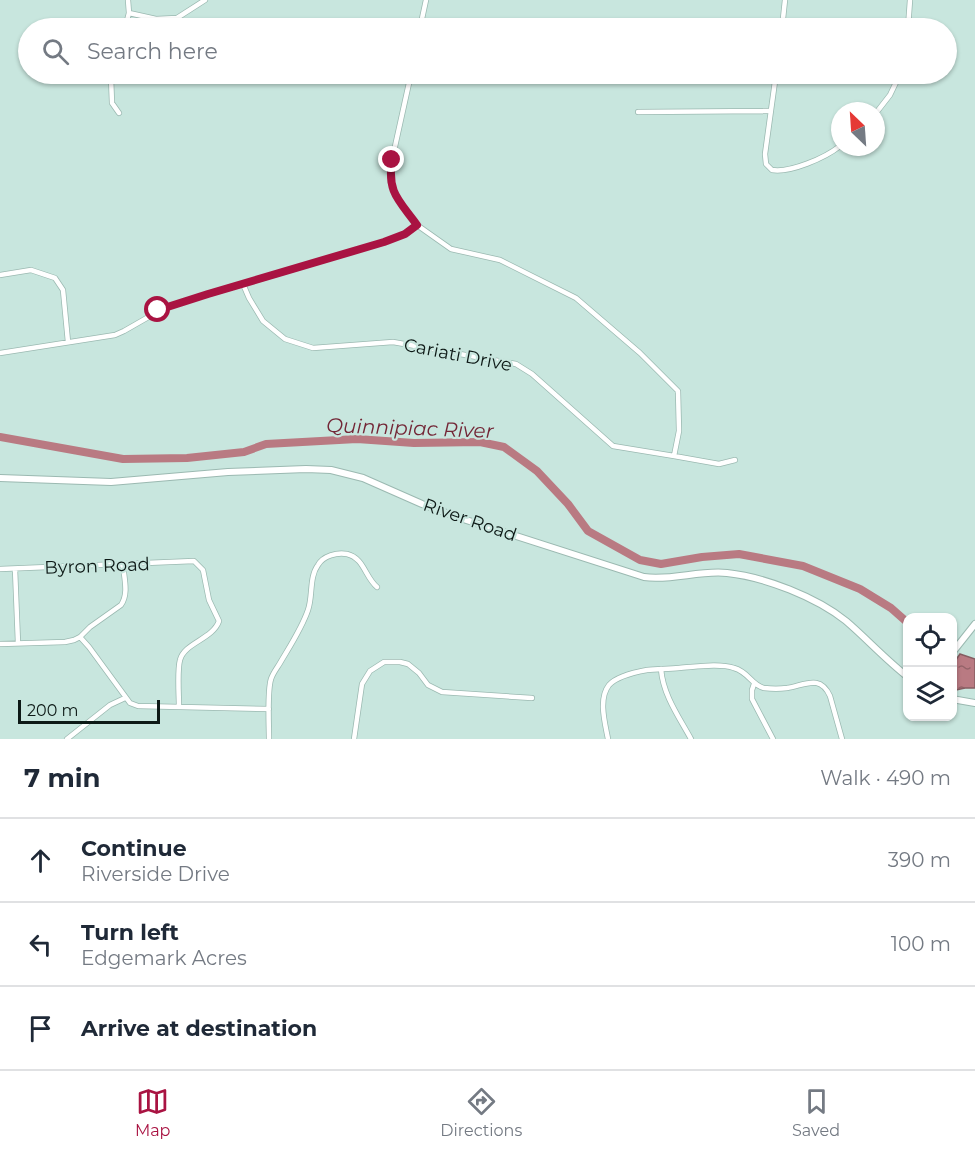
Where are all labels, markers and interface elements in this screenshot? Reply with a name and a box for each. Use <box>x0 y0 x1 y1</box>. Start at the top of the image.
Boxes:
search box <box>18 18 957 84</box>
icon: search <box>39 35 72 68</box>
text: Search here <box>87 38 218 65</box>
north arrow <box>831 102 885 156</box>
route end <box>378 146 404 172</box>
route start <box>144 296 170 322</box>
street label: Cariati Drive <box>402 334 514 376</box>
water label: Quinnipiac River <box>326 413 495 443</box>
street label: River Road <box>420 494 520 546</box>
street label: Byron Road <box>44 553 150 579</box>
map controls <box>903 613 957 721</box>
button: locate <box>903 613 957 667</box>
button: layers <box>903 667 957 721</box>
scale bar <box>18 697 160 724</box>
text: 200 m <box>27 701 78 720</box>
text: 7 min <box>24 762 101 794</box>
text: Walk · 490 m <box>820 766 951 790</box>
text: Continue <box>81 835 187 862</box>
icon: ahead <box>24 844 57 877</box>
text: 390 m <box>888 848 951 872</box>
text: Riverside Drive <box>81 862 230 886</box>
text: Turn left <box>81 919 179 946</box>
icon: left <box>24 928 57 961</box>
text: 100 m <box>891 932 951 956</box>
text: Edgemark Acres <box>81 946 247 970</box>
icon: arrive <box>24 1012 57 1045</box>
text: Arrive at destination <box>81 1015 317 1042</box>
tab: Map <box>135 1085 170 1140</box>
tab: Directions <box>440 1085 522 1140</box>
tab: Saved <box>792 1085 840 1140</box>

